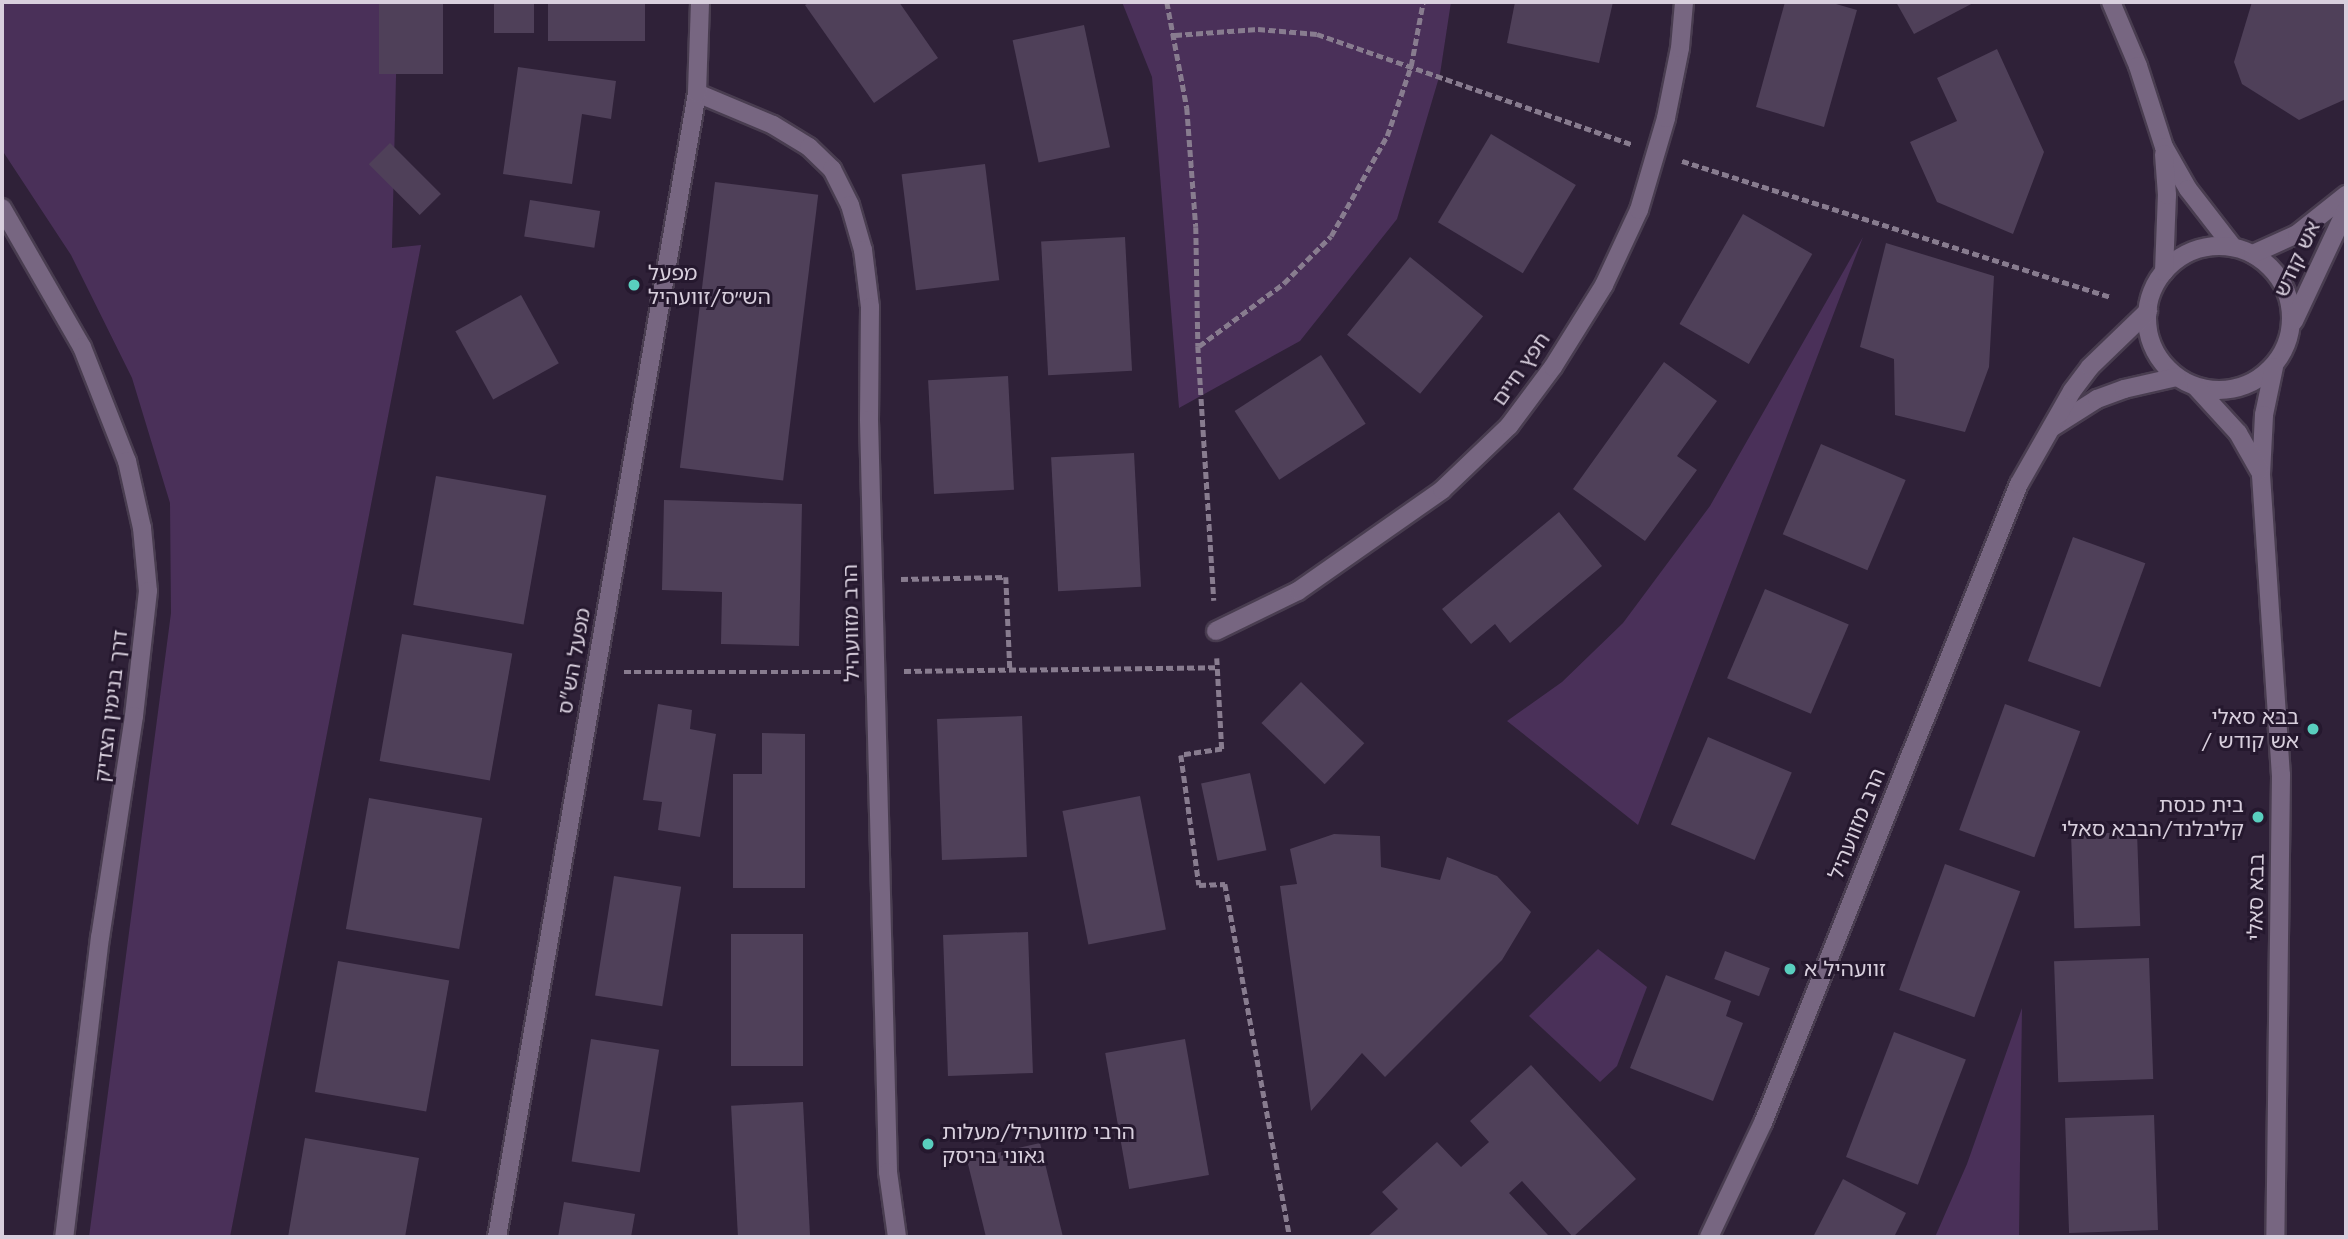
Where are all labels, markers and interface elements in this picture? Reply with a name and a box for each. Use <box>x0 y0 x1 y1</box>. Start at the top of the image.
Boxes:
street label: אש קודש <box>2269 217 2325 301</box>
place label: מפעל הש״ס/זוועהיל <box>648 260 771 310</box>
marker: מפעל הש״ס/זוועהיל <box>626 277 642 293</box>
street label: חפץ חיים <box>1487 327 1555 411</box>
street label: הרב מזוועהיל <box>837 564 865 682</box>
street label: מפעל הש"ס <box>552 606 596 716</box>
street label: דרך בנימין הצדיק <box>89 628 133 784</box>
place label: בבא סאלי / אש קודש <box>2201 704 2299 754</box>
marker: בבא סאלי / אש קודש <box>2305 721 2321 737</box>
street label: הרב מזוועהיל <box>1823 765 1891 883</box>
place label: בית כנסת קליבלנד/הבבא סאלי <box>2061 792 2244 842</box>
marker: בית כנסת קליבלנד/הבבא סאלי <box>2250 809 2266 825</box>
street label: בבא סאלי <box>2243 853 2269 941</box>
place label: זוועהיל א <box>1804 956 1886 982</box>
marker: זוועהיל א <box>1782 961 1798 977</box>
place label: הרבי מזוועהיל/מעלות גאוני בריסק <box>942 1119 1135 1169</box>
marker: הרבי מזוועהיל/מעלות גאוני בריסק <box>920 1136 936 1152</box>

